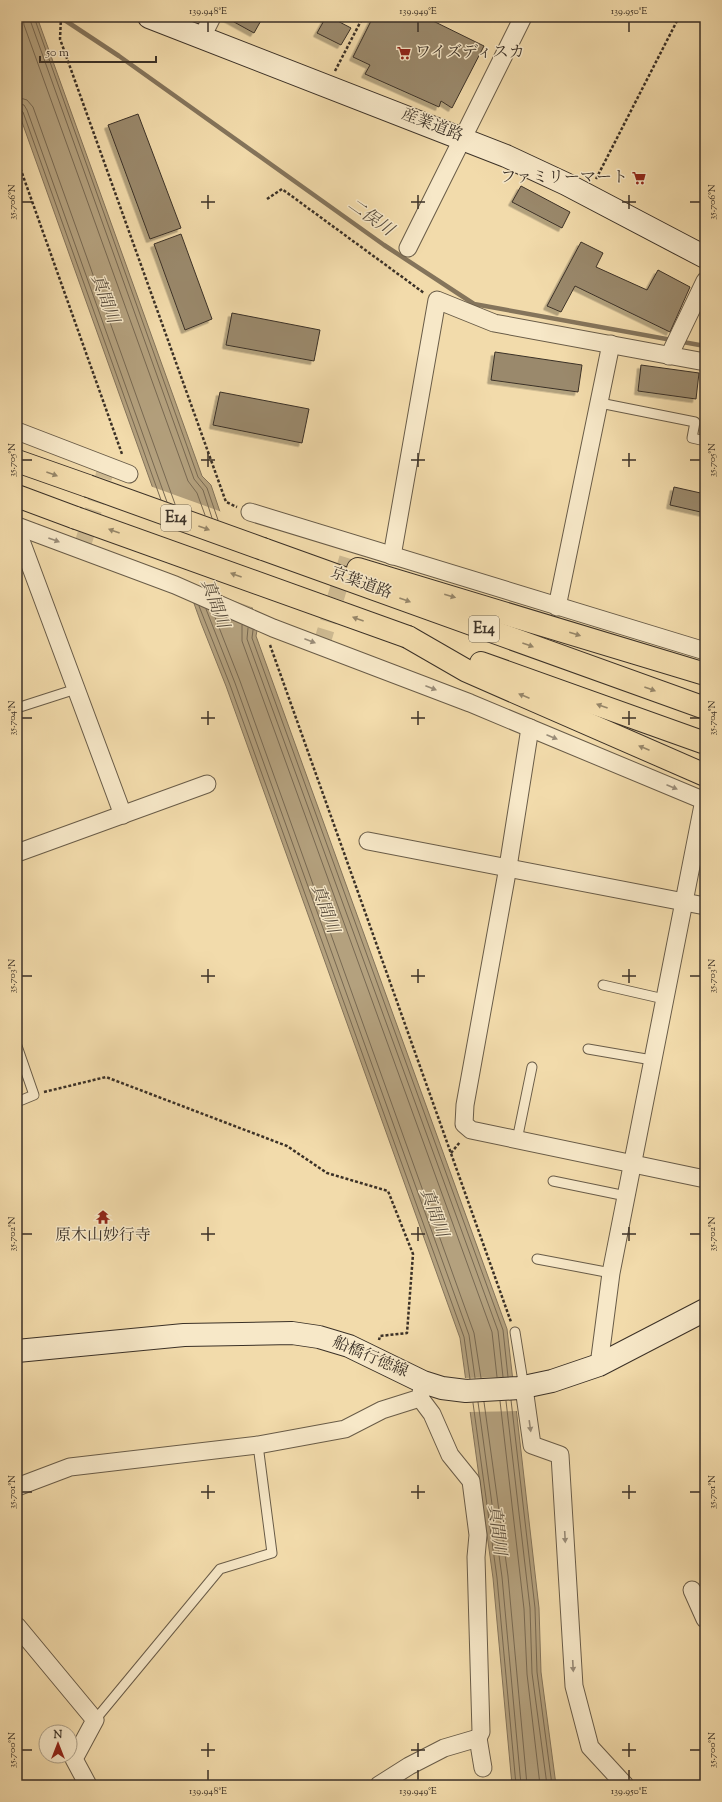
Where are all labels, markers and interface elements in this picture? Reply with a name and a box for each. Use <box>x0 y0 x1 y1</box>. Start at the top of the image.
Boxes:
text: 139.948°E <box>189 4 227 19</box>
text: 139.949°E <box>399 4 437 19</box>
text: 139.950°E <box>611 4 647 19</box>
scale bar <box>40 38 156 64</box>
place label: ワイズディスカ <box>415 42 525 65</box>
text: 50 m <box>45 44 69 62</box>
supermarket icon: ワイズディスカ <box>396 45 412 61</box>
street label: 産業道路 <box>398 104 466 148</box>
place label: ファミリーマート <box>500 167 628 190</box>
supermarket icon: ファミリーマート <box>631 170 647 186</box>
text: 35.706°N <box>5 184 20 220</box>
text: 35.706°N <box>705 184 720 220</box>
water label: 二俣川 <box>342 194 399 244</box>
water label: 真間川 <box>84 271 125 329</box>
text: 35.705°N <box>5 443 20 477</box>
text: 35.705°N <box>705 443 720 477</box>
one-way arrow <box>47 471 59 477</box>
road number: E14 <box>161 505 191 531</box>
one-way arrow <box>198 525 210 531</box>
one-way arrow <box>107 528 119 534</box>
one-way arrow <box>48 537 60 543</box>
street label: 京葉道路 <box>327 562 395 606</box>
one-way arrow <box>230 572 242 578</box>
water label: 真間川 <box>194 576 235 634</box>
one-way arrow <box>445 593 457 599</box>
one-way arrow <box>400 598 412 604</box>
one-way arrow <box>352 616 364 622</box>
road number: E14 <box>469 616 499 642</box>
one-way arrow <box>569 631 581 637</box>
one-way arrow <box>304 639 316 645</box>
one-way arrow <box>522 642 534 648</box>
one-way arrow <box>426 686 438 692</box>
one-way arrow <box>644 686 656 692</box>
one-way arrow <box>519 693 530 699</box>
text: 35.704°N <box>5 700 20 736</box>
text: 35.704°N <box>705 700 720 736</box>
one-way arrow <box>596 703 608 709</box>
one-way arrow <box>546 734 557 740</box>
one-way arrow <box>638 745 649 751</box>
one-way arrow <box>666 784 678 790</box>
water label: 真間川 <box>304 881 345 939</box>
text: 35.703°N <box>5 959 20 993</box>
text: 35.703°N <box>705 959 720 993</box>
water label: 真間川 <box>413 1185 454 1243</box>
temple icon: 原木山妙行寺 <box>95 1209 111 1225</box>
text: 35.702°N <box>5 1216 20 1252</box>
text: 35.702°N <box>705 1216 720 1252</box>
place label: 原木山妙行寺 <box>55 1225 151 1248</box>
street label: 船橋行徳線 <box>329 1332 411 1384</box>
one-way arrow <box>527 1420 533 1432</box>
text: 35.701°N <box>5 1475 20 1509</box>
text: 35.701°N <box>705 1475 720 1509</box>
water label: 真間川 <box>481 1503 511 1559</box>
one-way arrow <box>561 1531 568 1543</box>
one-way arrow <box>569 1660 576 1672</box>
north arrow <box>38 1724 78 1764</box>
text: N <box>53 1727 63 1743</box>
text: 35.700°N <box>5 1732 20 1768</box>
text: 35.700°N <box>705 1732 720 1768</box>
text: 139.948°E <box>189 1784 227 1799</box>
text: 139.949°E <box>399 1784 437 1799</box>
text: 139.950°E <box>611 1784 647 1799</box>

